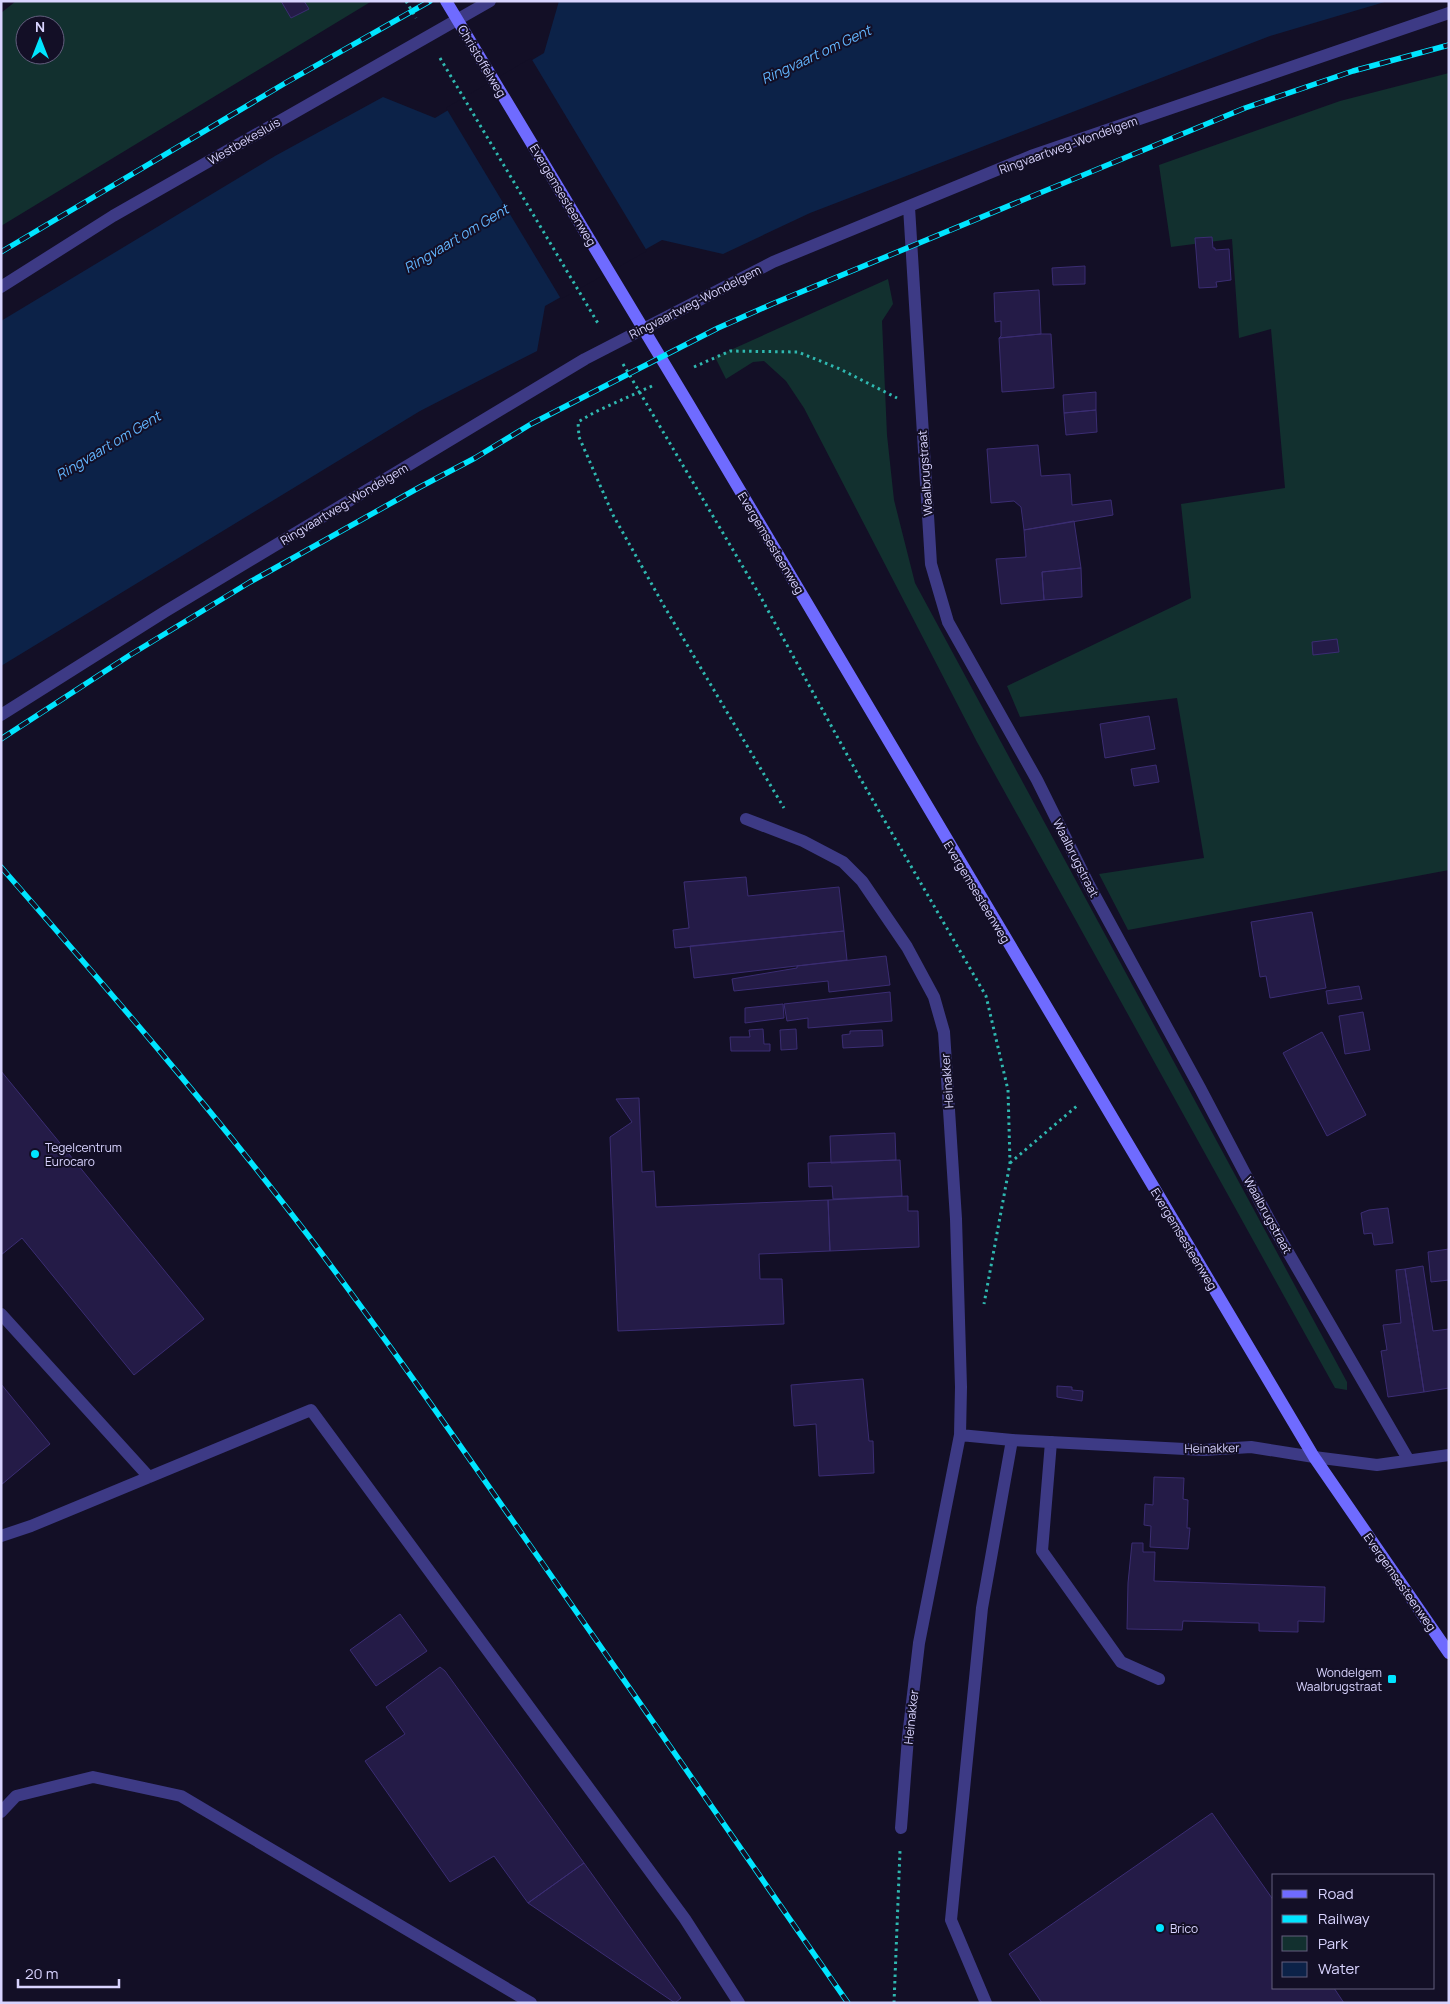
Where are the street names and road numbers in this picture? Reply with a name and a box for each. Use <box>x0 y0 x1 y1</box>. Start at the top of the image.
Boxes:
street label: Christoffelweg <box>454 22 510 100</box>
street label: Ringvaartweg-Wondelgem <box>996 112 1140 178</box>
street label: Westbekesluis <box>205 113 283 169</box>
street label: Evergemsesteenweg <box>526 141 600 249</box>
street label: Ringvaartweg-Wondelgem <box>626 261 764 343</box>
street label: Waalbrugstraat <box>914 429 936 516</box>
street label: Ringvaartweg-Wondelgem <box>277 459 411 549</box>
street label: Evergemsesteenweg <box>734 489 808 597</box>
street label: Waalbrugstraat <box>1049 816 1103 900</box>
street label: Evergemsesteenweg <box>940 838 1014 946</box>
street label: Heinakker <box>937 1052 957 1109</box>
street label: Waalbrugstraat <box>1240 1173 1296 1257</box>
street label: Evergemsesteenweg <box>1147 1185 1221 1293</box>
street label: Heinakker <box>1184 1439 1240 1457</box>
street label: Evergemsesteenweg <box>1360 1530 1440 1634</box>
street label: Heinakker <box>900 1688 922 1745</box>

